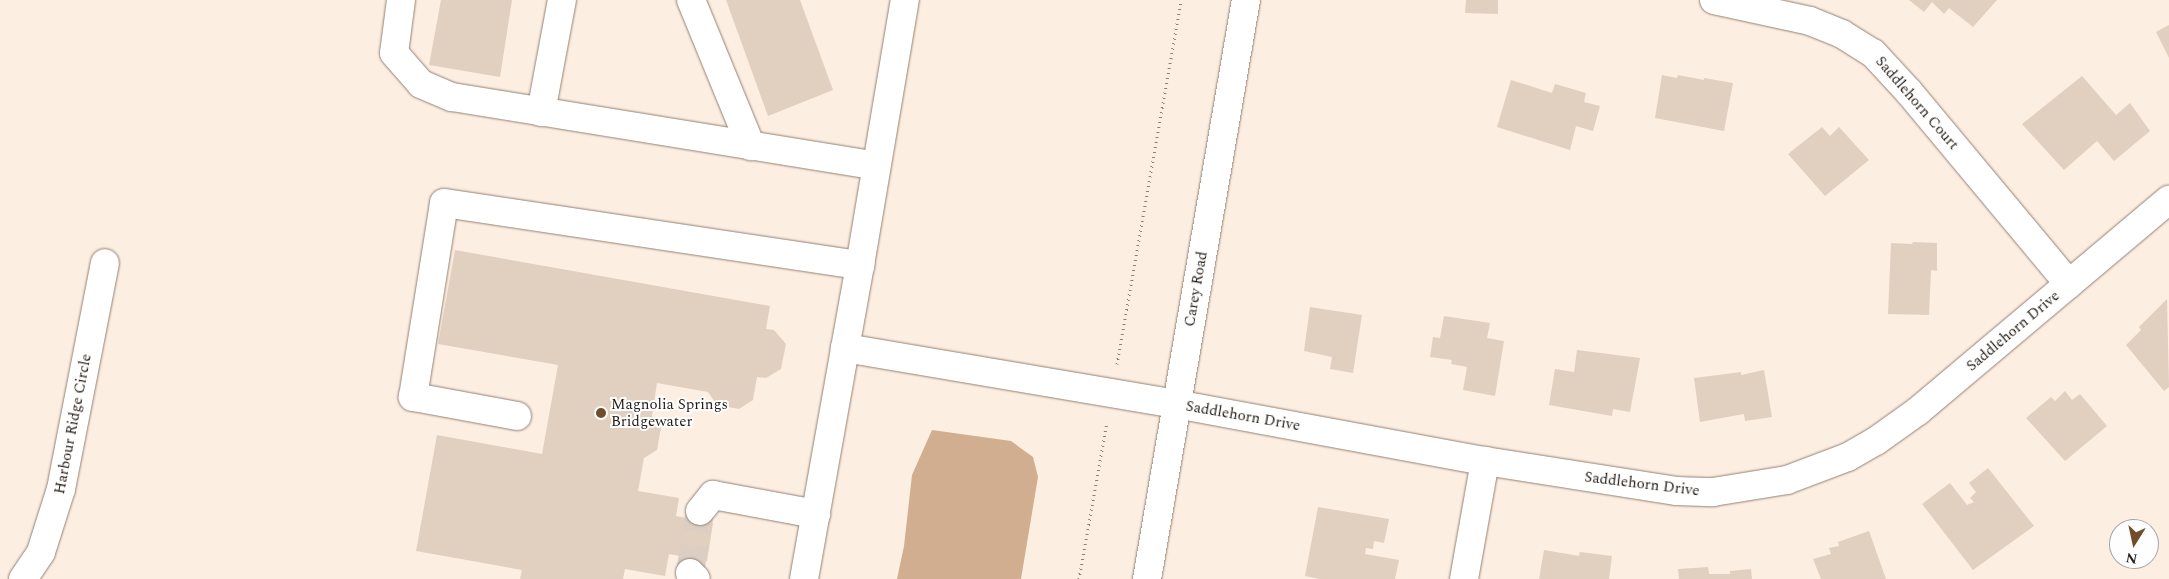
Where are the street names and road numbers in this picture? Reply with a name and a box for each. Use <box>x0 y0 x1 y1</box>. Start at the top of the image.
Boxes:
street label: Saddlehorn Court <box>1872 53 1962 153</box>
street label: Carey Road <box>1181 250 1211 328</box>
street label: Saddlehorn Drive <box>1963 287 2063 375</box>
street label: Harbour Ridge Circle <box>51 352 95 496</box>
street label: Saddlehorn Drive <box>1184 397 1302 435</box>
street label: Saddlehorn Drive <box>1583 468 1701 500</box>

